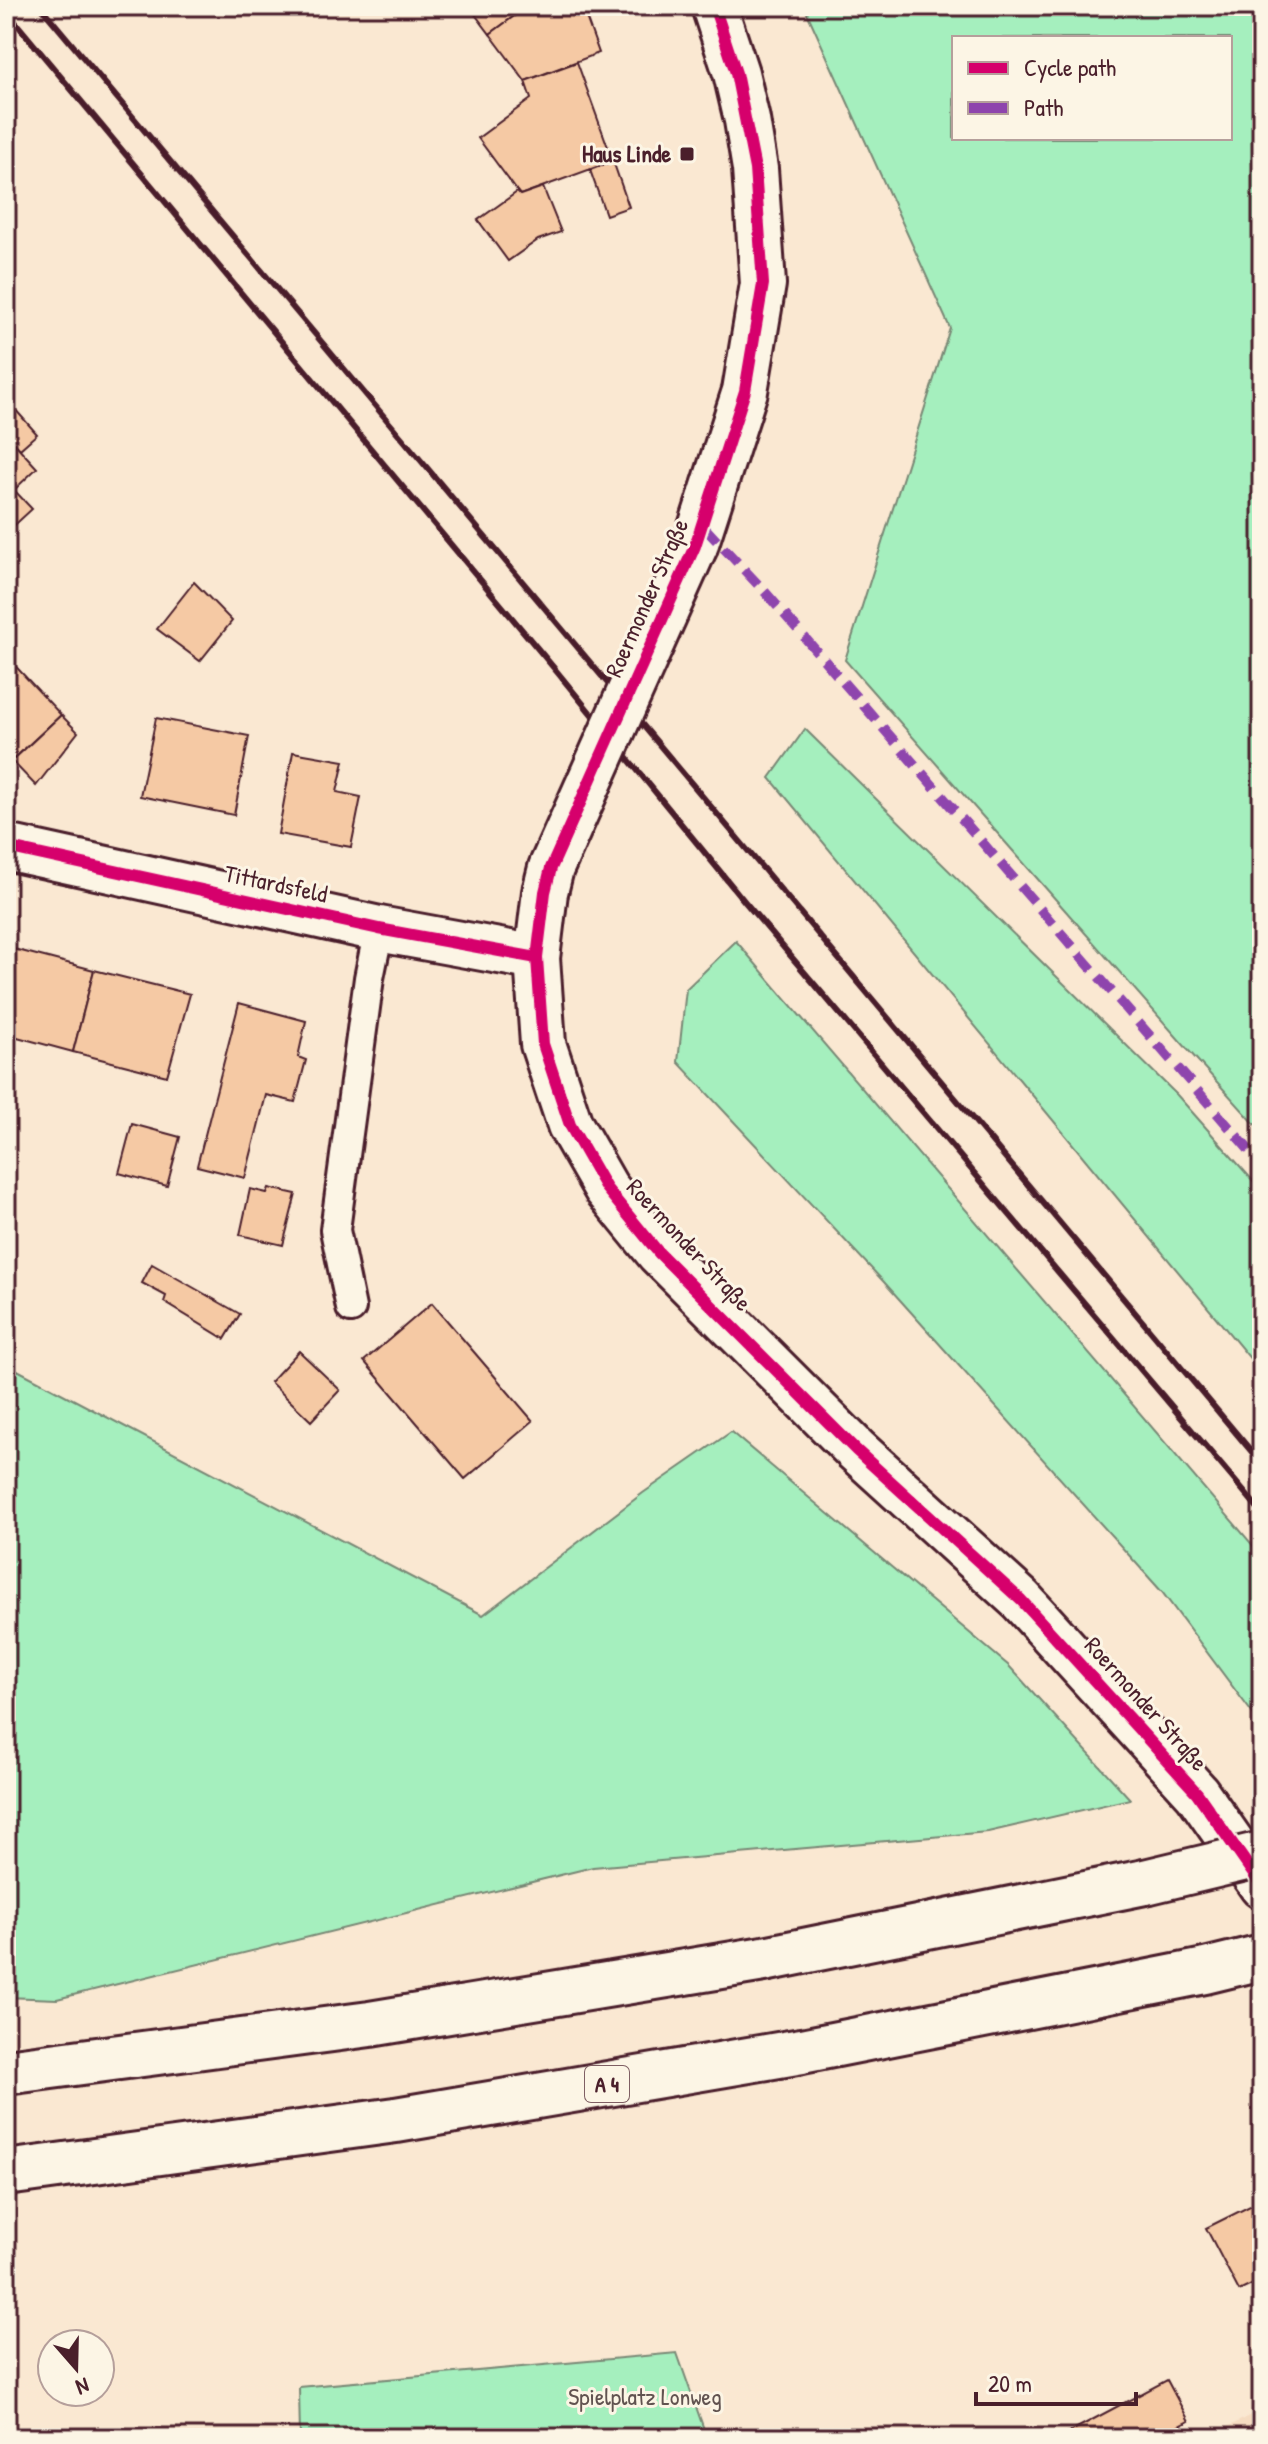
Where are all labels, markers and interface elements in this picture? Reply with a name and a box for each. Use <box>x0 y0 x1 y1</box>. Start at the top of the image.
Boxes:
legend <box>952 36 1232 140</box>
text: Cycle path <box>1024 51 1116 83</box>
text: Path <box>1024 91 1063 123</box>
place label: Haus Linde <box>582 137 671 169</box>
marker: Haus Linde <box>678 145 696 163</box>
street label: Roermonder Straße <box>597 513 695 682</box>
street label: Tittardsfeld <box>222 857 331 910</box>
street label: Roermonder Straße <box>620 1171 760 1318</box>
street label: Roermonder Straße <box>1078 1629 1216 1778</box>
road number: A 4 <box>585 2066 629 2102</box>
north arrow <box>36 2328 116 2408</box>
scale bar <box>976 2356 1136 2406</box>
text: 20 m <box>988 2367 1032 2399</box>
text: N <box>72 2371 93 2403</box>
park label: Spielplatz Lonweg <box>568 2380 722 2412</box>

